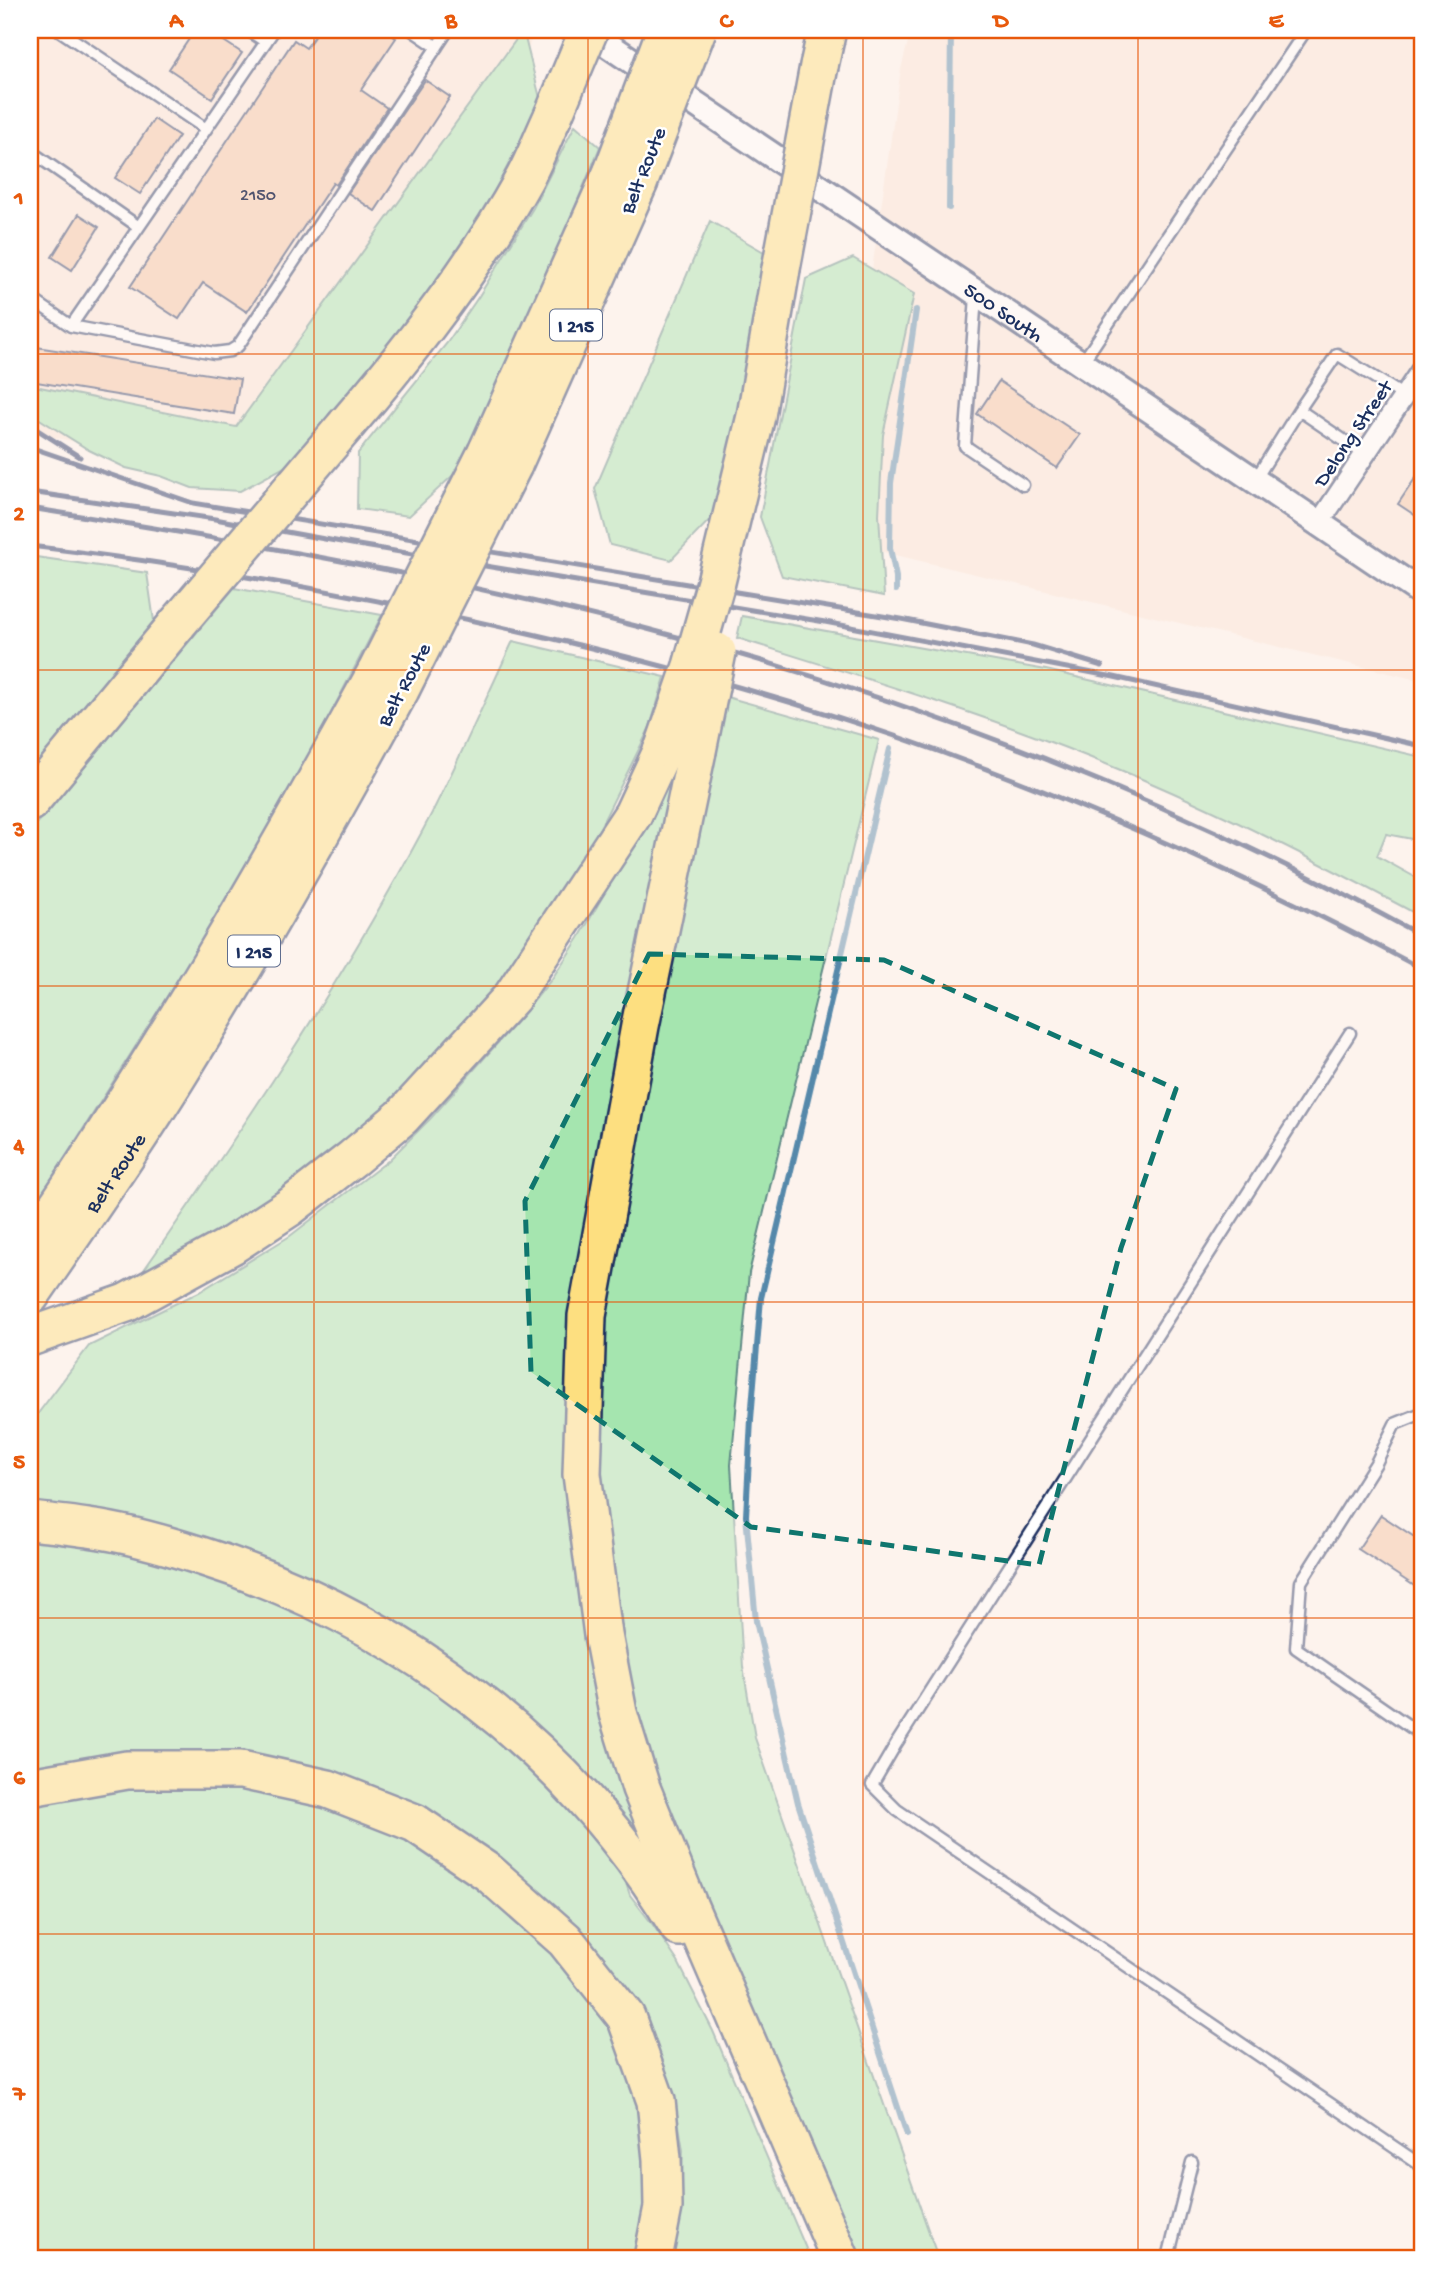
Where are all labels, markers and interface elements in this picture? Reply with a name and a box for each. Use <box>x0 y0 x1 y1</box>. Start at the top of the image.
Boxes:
text: A <box>168 9 184 36</box>
text: B <box>444 9 458 36</box>
text: C <box>720 9 735 36</box>
text: D <box>992 9 1010 36</box>
text: E <box>1269 9 1285 36</box>
street label: Belt Route <box>616 123 674 219</box>
text: 1 <box>13 186 24 213</box>
house number: 2150 <box>240 186 276 207</box>
street label: 500 South <box>958 279 1047 350</box>
road number: I 215 <box>550 310 602 340</box>
street label: Delong Street <box>1309 375 1401 495</box>
text: 2 <box>13 502 25 529</box>
street label: Belt Route <box>373 639 439 733</box>
text: 3 <box>12 818 25 845</box>
road number: I 215 <box>228 936 280 967</box>
street label: Belt Route <box>81 1129 154 1220</box>
text: 4 <box>13 1134 25 1161</box>
text: 5 <box>13 1450 25 1477</box>
text: 6 <box>13 1766 26 1793</box>
text: 7 <box>12 2082 26 2109</box>

